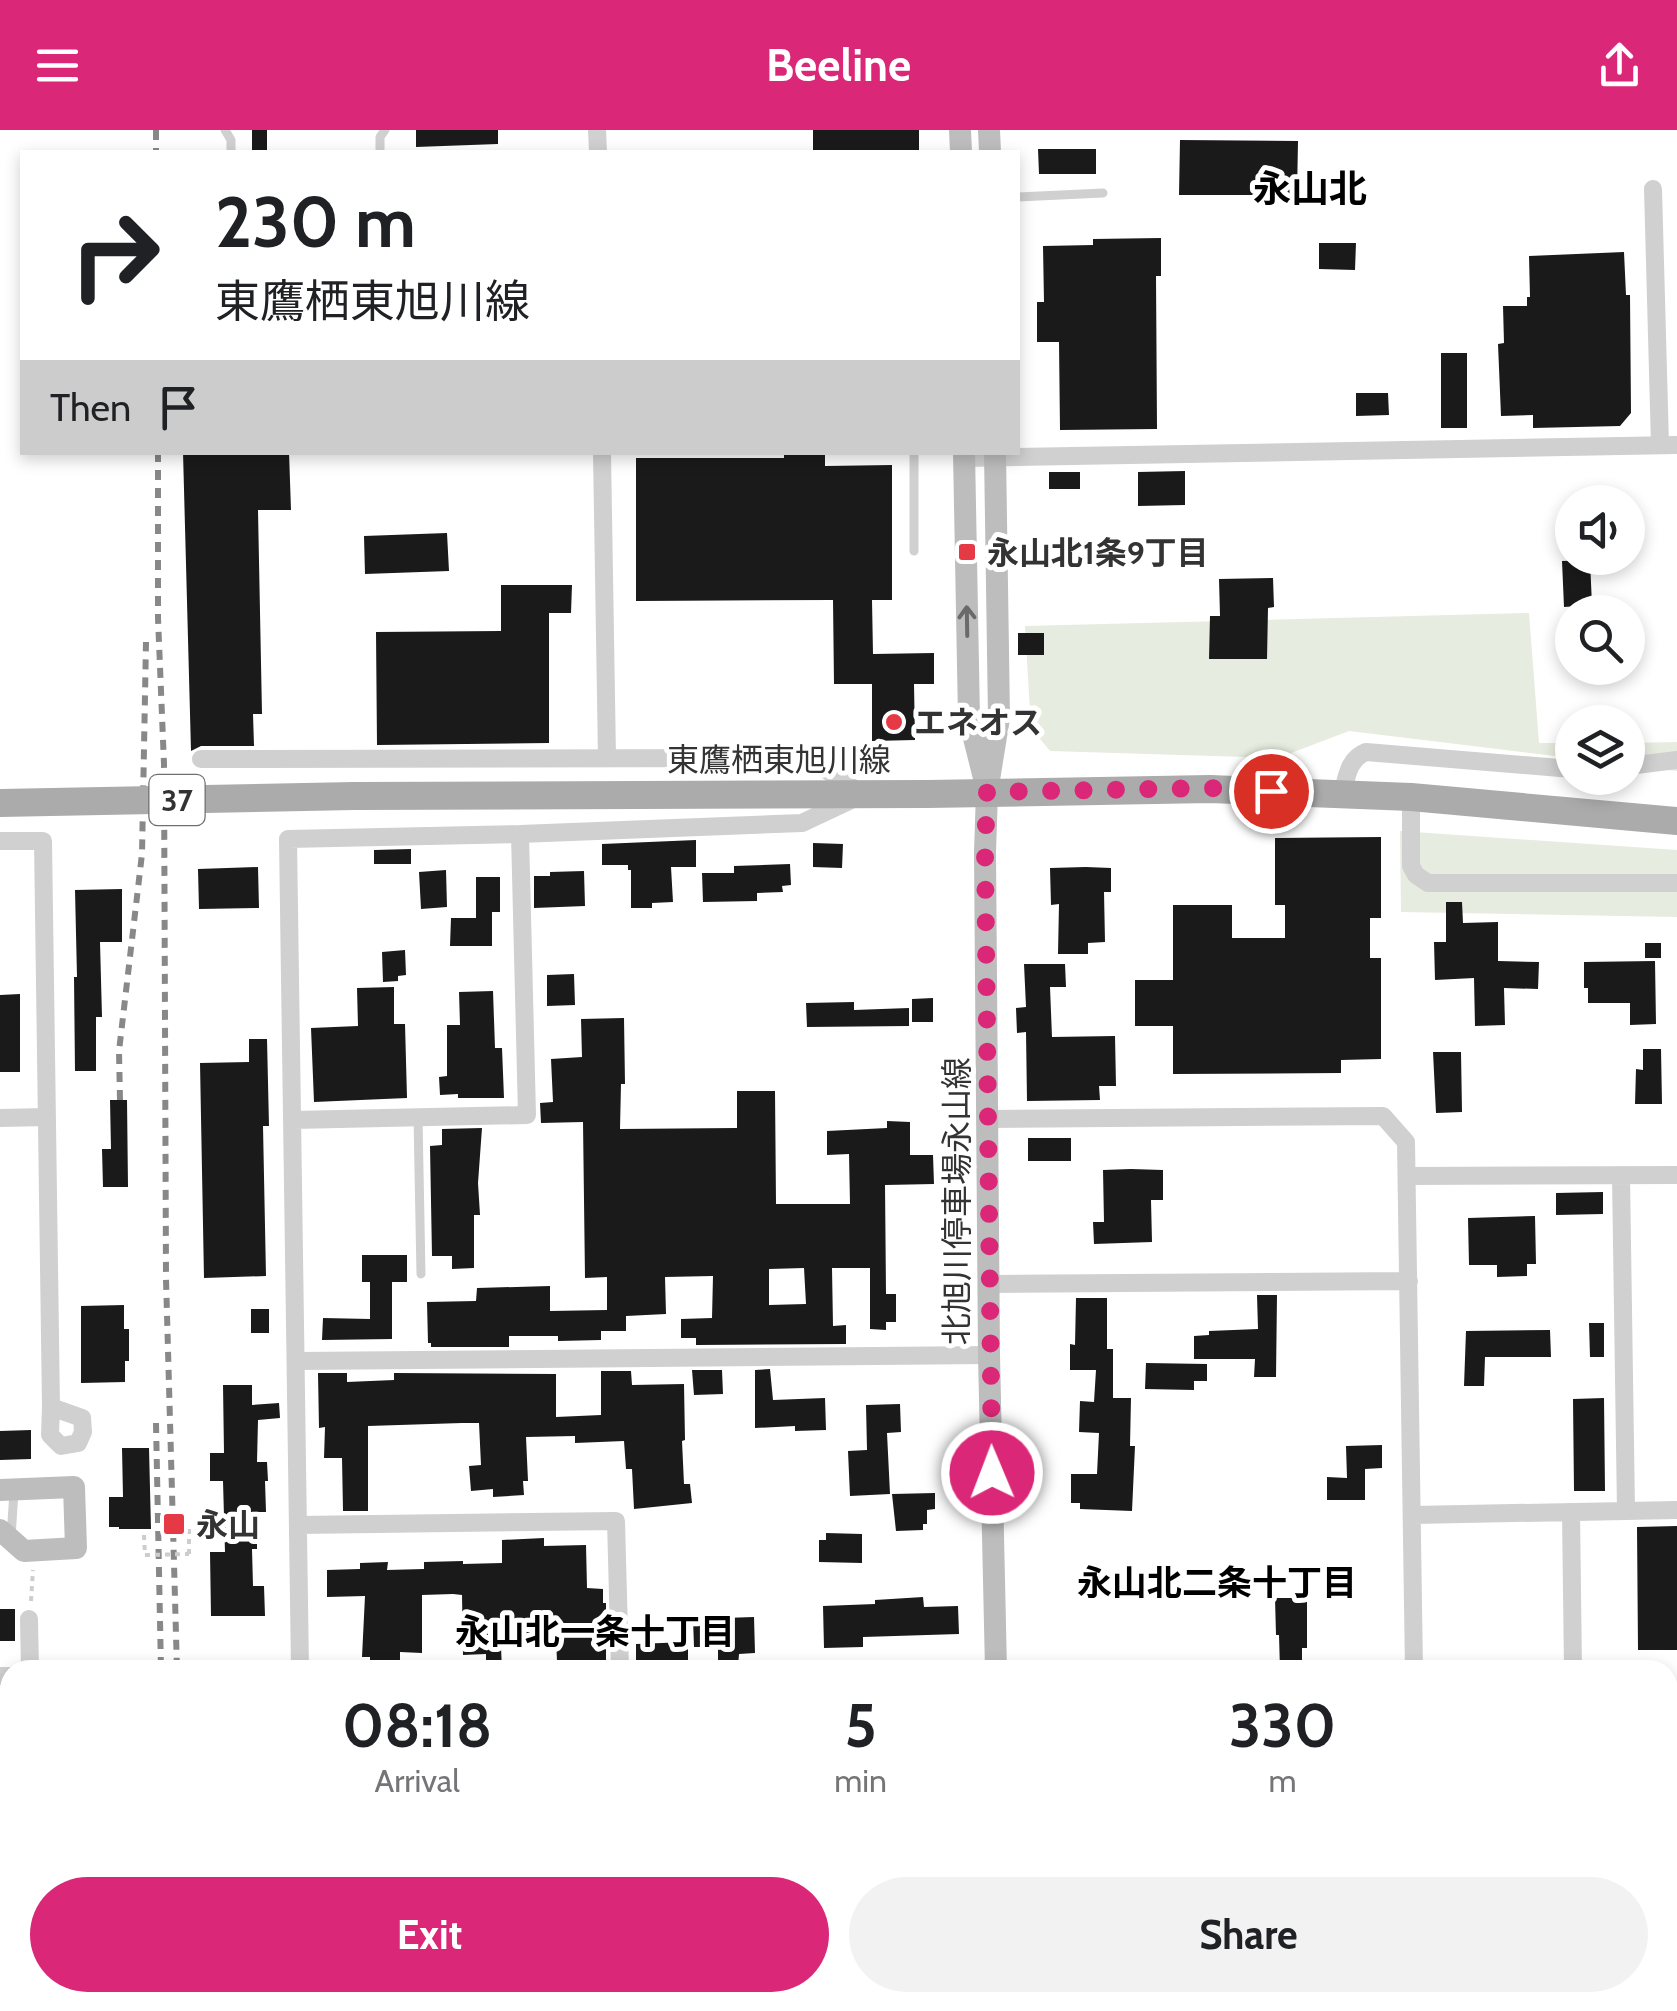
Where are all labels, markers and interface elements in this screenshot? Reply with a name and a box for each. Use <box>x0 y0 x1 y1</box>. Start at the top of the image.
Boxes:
icon: menu <box>30 38 85 93</box>
text: Beeline <box>766 38 911 92</box>
icon: share <box>1592 38 1647 93</box>
district label: 永山北 <box>1253 165 1367 212</box>
text: 230 m <box>215 179 416 265</box>
icon: right <box>50 190 180 320</box>
text: 東鷹栖東旭川線 <box>215 274 530 328</box>
icon: arrive <box>151 380 206 435</box>
text: Then <box>50 384 131 431</box>
map controls <box>1555 485 1645 795</box>
button: sound <box>1555 485 1645 575</box>
place label: 永山北1条9丁目 <box>987 533 1209 572</box>
marker: 永山北1条9丁目 <box>956 541 978 563</box>
button: search <box>1555 595 1645 685</box>
one-way arrow <box>958 605 977 637</box>
place label: エネオス <box>914 703 1042 742</box>
button: layers <box>1555 705 1645 795</box>
marker: エネオス <box>883 711 905 733</box>
street label: 東鷹栖東旭川線 <box>667 740 891 779</box>
pin <box>1229 749 1314 834</box>
icon: arrive <box>1244 764 1299 819</box>
road number: 37 <box>150 775 204 825</box>
street label: 北旭川停車場永山線 <box>937 1057 976 1345</box>
position arrow <box>940 1421 1044 1525</box>
place label: 永山 <box>196 1505 260 1544</box>
marker: 永山 <box>161 1511 187 1537</box>
district label: 永山北二条十丁目 <box>1077 1561 1357 1604</box>
district label: 永山北一条十丁目 <box>455 1610 735 1653</box>
text: 08:18 <box>342 1689 492 1762</box>
text: 5 <box>845 1689 877 1762</box>
text: 330 <box>1229 1689 1336 1762</box>
text: Arrival <box>375 1761 460 1800</box>
text: min <box>834 1761 887 1800</box>
text: m <box>1268 1761 1297 1800</box>
button: Exit <box>30 1877 829 1992</box>
button: Share <box>849 1877 1648 1992</box>

